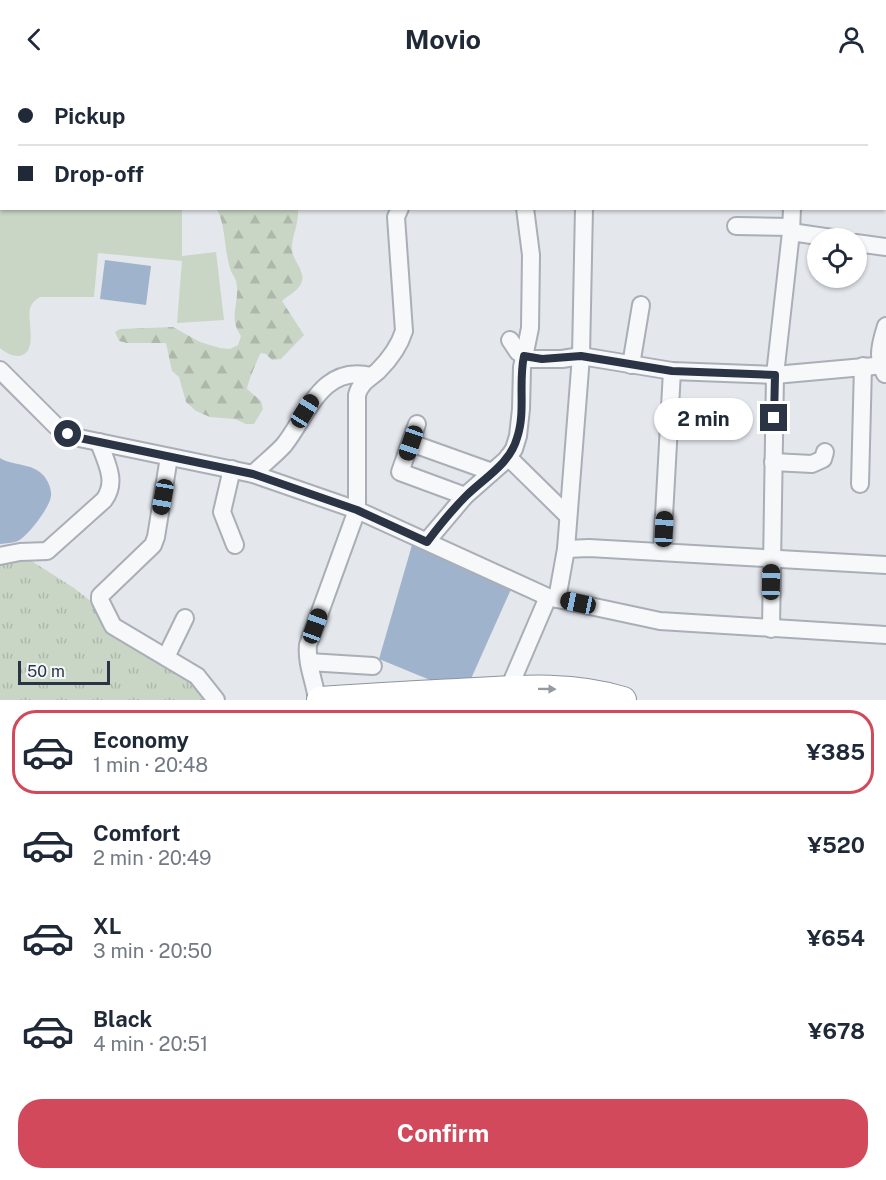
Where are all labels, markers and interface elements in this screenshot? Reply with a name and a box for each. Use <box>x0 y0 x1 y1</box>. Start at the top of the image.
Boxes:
icon: back <box>18 23 51 56</box>
text: Movio <box>405 23 481 55</box>
icon: person <box>835 23 868 56</box>
text: Pickup <box>54 103 125 129</box>
text: Drop-off <box>54 161 144 187</box>
map controls <box>807 228 867 288</box>
button: locate <box>807 228 867 288</box>
car <box>288 391 322 431</box>
callout: 2 min <box>654 397 753 439</box>
route end <box>760 404 787 431</box>
text: 2 min <box>677 407 730 431</box>
route start <box>54 420 81 447</box>
car <box>397 423 425 463</box>
car <box>151 478 175 516</box>
car <box>654 511 674 547</box>
car <box>762 564 780 600</box>
car <box>559 590 597 616</box>
car <box>300 606 330 646</box>
scale bar <box>18 658 110 686</box>
text: 50 m <box>27 662 65 681</box>
one-way arrow <box>537 684 556 694</box>
icon: car <box>21 725 75 779</box>
text: Economy <box>93 727 189 753</box>
text: ¥385 <box>806 739 865 765</box>
text: 1 min · 20:48 <box>93 753 208 777</box>
icon: car <box>21 818 75 872</box>
text: Comfort <box>93 820 180 846</box>
text: ¥520 <box>808 832 865 858</box>
text: 2 min · 20:49 <box>93 846 211 870</box>
icon: car <box>21 911 75 965</box>
text: XL <box>93 913 121 939</box>
text: ¥654 <box>807 925 865 951</box>
text: 3 min · 20:50 <box>93 939 212 963</box>
icon: car <box>21 1004 75 1058</box>
text: Black <box>93 1006 152 1032</box>
text: ¥678 <box>808 1018 865 1044</box>
text: 4 min · 20:51 <box>93 1032 208 1056</box>
button: Confirm <box>18 1099 868 1168</box>

